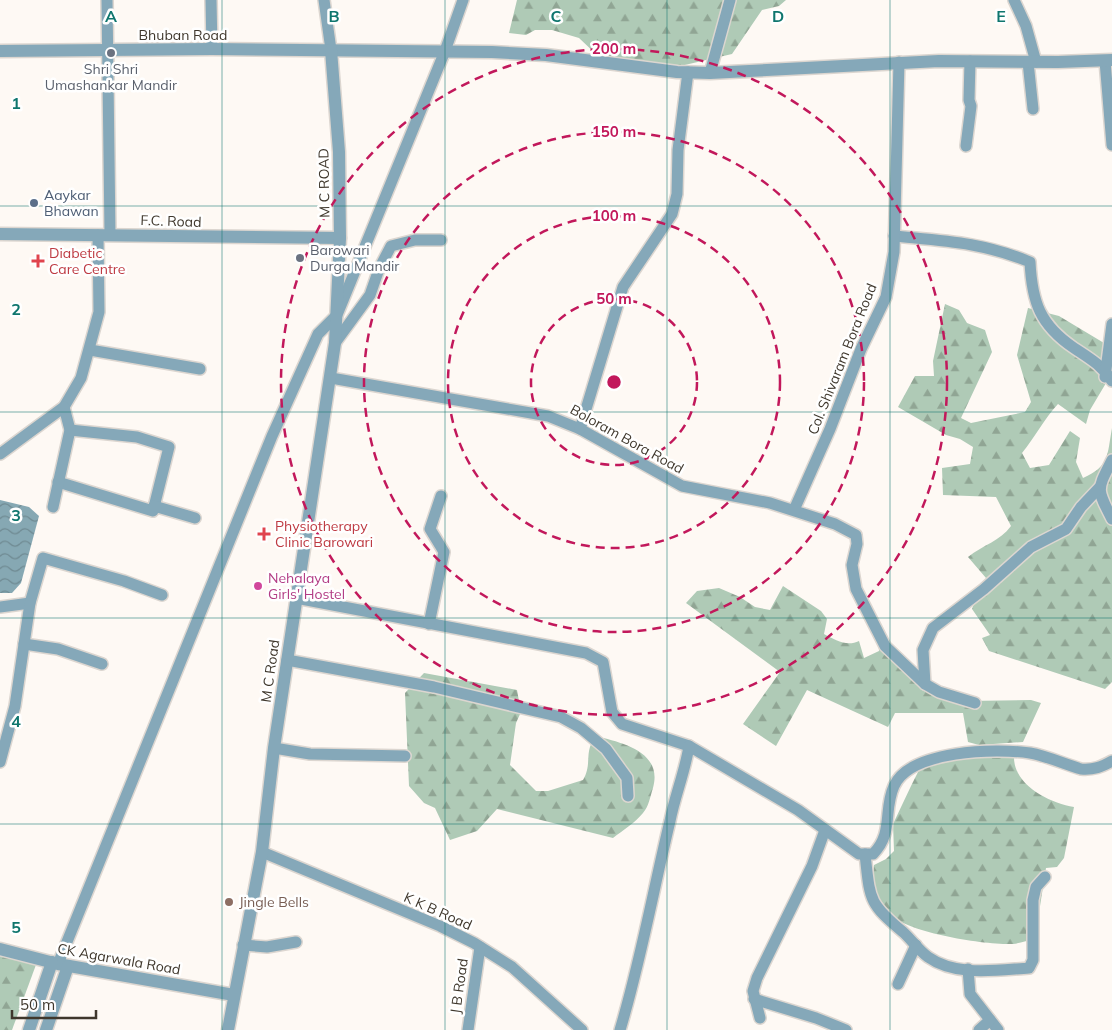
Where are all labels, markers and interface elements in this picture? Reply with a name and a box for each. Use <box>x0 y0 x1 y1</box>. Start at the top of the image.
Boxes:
text: A <box>105 6 117 26</box>
text: B <box>328 6 340 26</box>
text: C <box>551 6 562 26</box>
text: D <box>772 6 784 26</box>
text: E <box>996 6 1006 26</box>
street label: Bhuban Road <box>139 26 227 44</box>
text: 200 m <box>592 39 636 58</box>
marker: Shri Shri Umashankar Mandir <box>105 47 117 59</box>
place label: Shri Shri Umashankar Mandir <box>45 60 178 94</box>
text: 1 <box>11 93 21 113</box>
text: 150 m <box>592 122 636 141</box>
street label: M C ROAD <box>314 148 334 218</box>
place label: Aaykar Bhawan <box>44 186 99 220</box>
marker: Aaykar Bhawan <box>28 197 40 209</box>
text: 100 m <box>592 206 636 225</box>
street label: F.C. Road <box>140 211 202 231</box>
place label: Barowari Durga Mandir <box>310 241 400 275</box>
place label: Diabetic Care Centre <box>49 244 125 278</box>
marker: Barowari Durga Mandir <box>294 252 306 264</box>
marker: Diabetic Care Centre <box>31 254 45 268</box>
street label: Col. Shivaram Bora Road <box>803 281 881 437</box>
text: 50 m <box>596 289 632 308</box>
text: 2 <box>11 299 21 319</box>
centre of rings <box>605 373 623 391</box>
street label: Boloram Bora Road <box>567 400 687 478</box>
text: 3 <box>11 505 21 525</box>
place label: Physiotherapy Clinic Barowari <box>275 517 373 551</box>
marker: Physiotherapy Clinic Barowari <box>257 527 271 541</box>
place label: Nehalaya Girls' Hostel <box>268 569 345 603</box>
marker: Nehalaya Girls' Hostel <box>252 580 264 592</box>
street label: M C Road <box>257 638 283 704</box>
text: 4 <box>11 711 21 731</box>
street label: K K B Road <box>401 888 475 934</box>
place label: Jingle Bells <box>239 893 309 911</box>
marker: Jingle Bells <box>223 896 235 908</box>
text: 5 <box>11 917 21 937</box>
street label: CK Agarwala Road <box>56 939 182 979</box>
street label: J B Road <box>446 957 472 1015</box>
scale bar <box>12 988 96 1020</box>
text: 50 m <box>20 995 55 1014</box>

